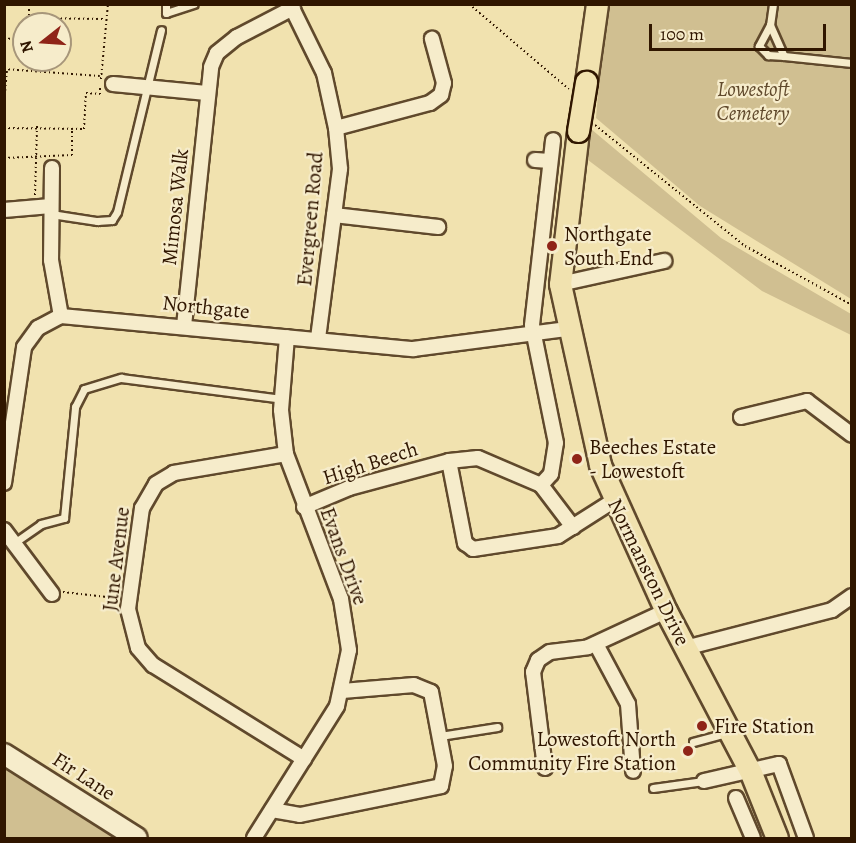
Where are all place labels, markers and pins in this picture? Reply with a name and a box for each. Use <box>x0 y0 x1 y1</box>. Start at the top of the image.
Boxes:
place label: Northgate South End <box>564 221 653 271</box>
marker: Northgate South End <box>545 239 559 253</box>
place label: Beeches Estate - Lowestoft <box>589 434 716 484</box>
marker: Beeches Estate - Lowestoft <box>570 452 584 466</box>
place label: Fire Station <box>714 713 814 739</box>
marker: Fire Station <box>695 719 709 733</box>
place label: Lowestoft North Community Fire Station <box>468 726 676 776</box>
marker: Lowestoft North Community Fire Station <box>681 744 695 758</box>

